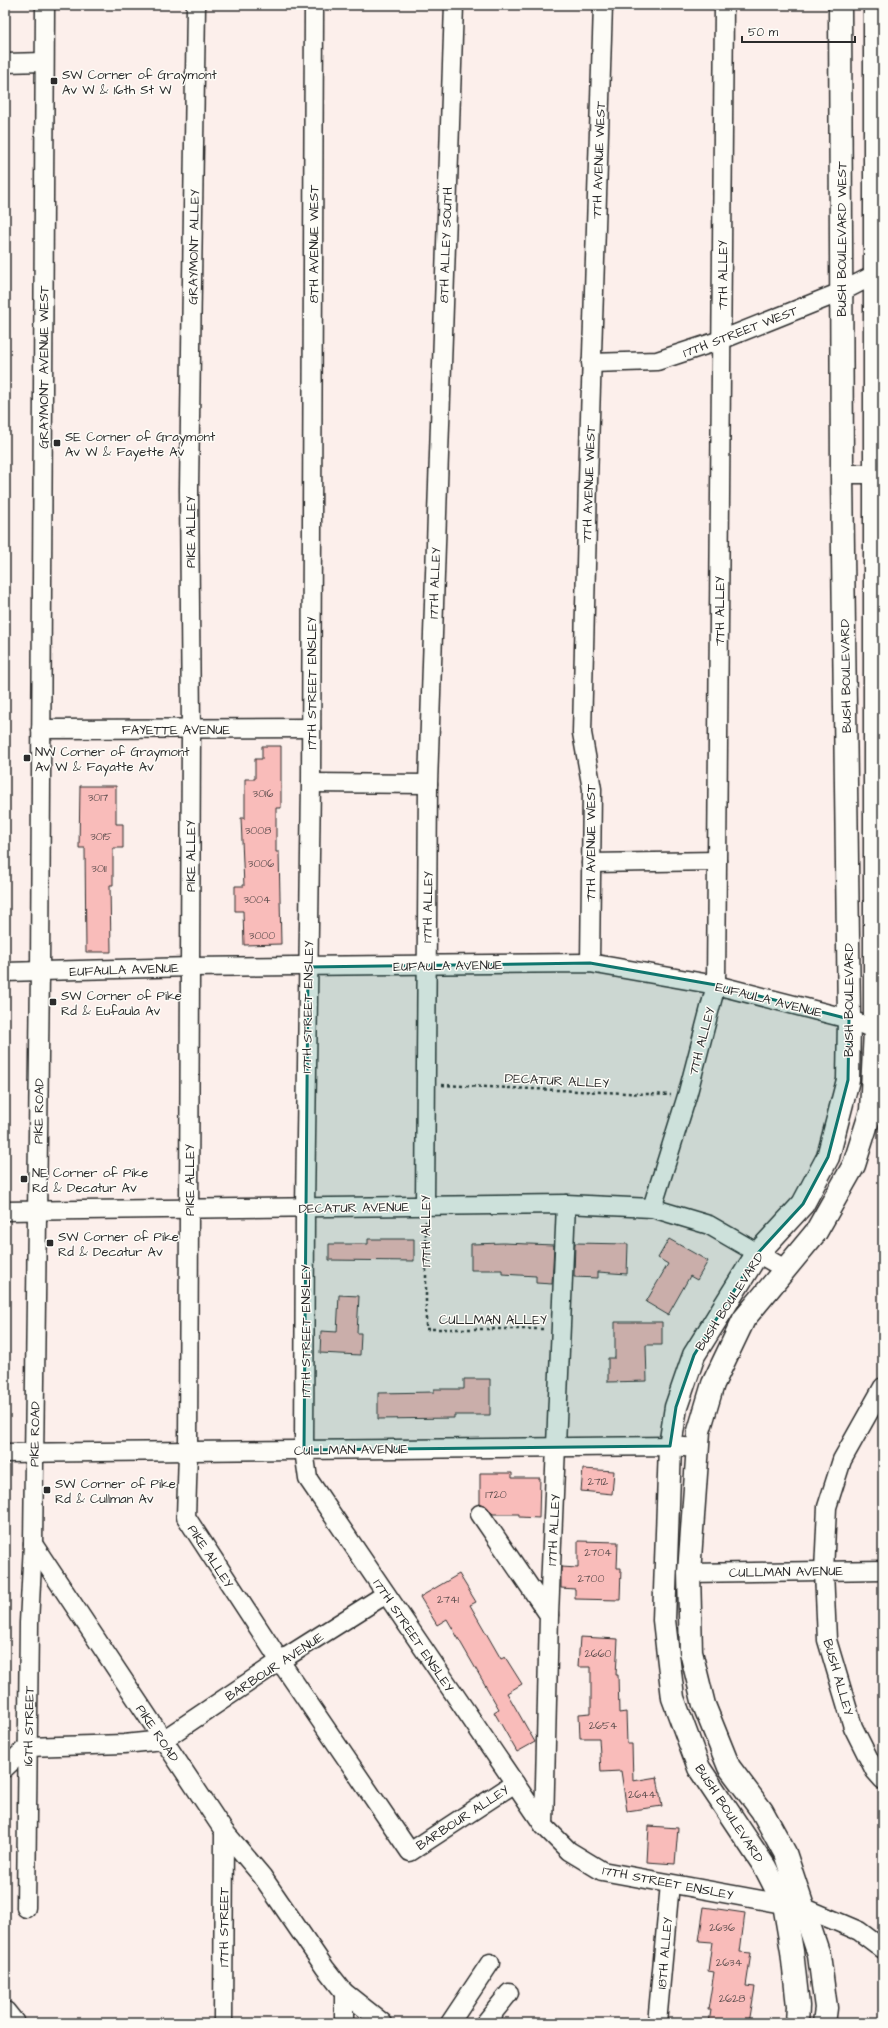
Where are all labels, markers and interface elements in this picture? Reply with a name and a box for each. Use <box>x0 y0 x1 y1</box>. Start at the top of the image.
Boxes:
scale bar <box>742 18 855 44</box>
text: 50 m <box>748 24 779 41</box>
place label: SW Corner of Graymont Av W & 16th St W <box>62 66 217 99</box>
marker: SW Corner of Graymont Av W & 16th St W <box>49 76 59 86</box>
street label: 7TH AVENUE WEST <box>588 100 610 219</box>
street label: BUSH BOULEVARD WEST <box>833 160 851 317</box>
street label: 8TH AVENUE WEST <box>305 184 323 303</box>
street label: 8TH ALLEY SOUTH <box>435 187 457 303</box>
street label: GRAYMONT ALLEY <box>184 189 204 305</box>
street label: 7TH ALLEY <box>714 240 732 310</box>
street label: GRAYMONT AVENUE WEST <box>35 284 53 449</box>
street label: 17TH STREET WEST <box>680 301 801 362</box>
street label: 7TH AVENUE WEST <box>578 424 600 543</box>
place label: SE Corner of Graymont Av W & Fayette Av <box>65 428 216 462</box>
marker: SE Corner of Graymont Av W & Fayette Av <box>52 438 62 448</box>
street label: PIKE ALLEY <box>182 496 200 568</box>
street label: 17TH ALLEY <box>425 547 445 619</box>
street label: 7TH ALLEY <box>711 576 729 646</box>
street label: 17TH STREET ENSLEY <box>303 616 321 750</box>
street label: BUSH BOULEVARD <box>836 618 856 733</box>
street label: FAYETTE AVENUE <box>122 721 230 739</box>
place label: NW Corner of Graymont Av W & Fayatte Av <box>35 743 190 777</box>
marker: NW Corner of Graymont Av W & Fayatte Av <box>22 753 32 763</box>
street label: 7TH AVENUE WEST <box>582 783 600 902</box>
house number: 3016 <box>253 786 274 801</box>
house number: 3017 <box>88 790 109 805</box>
street label: PIKE ALLEY <box>182 820 200 892</box>
house number: 3008 <box>245 823 271 838</box>
house number: 3015 <box>90 829 112 844</box>
house number: 3006 <box>248 856 274 871</box>
house number: 3011 <box>91 861 107 876</box>
street label: 17TH ALLEY <box>418 871 438 943</box>
house number: 3004 <box>244 892 271 907</box>
house number: 3000 <box>249 928 275 943</box>
street label: 17TH STREET ENSLEY <box>298 940 318 1074</box>
street label: BUSH BOULEVARD <box>840 942 858 1057</box>
street label: EUFAULA AVENUE <box>393 956 503 976</box>
street label: EUFAULA AVENUE <box>69 959 179 981</box>
street label: EUFAULA AVENUE <box>713 978 824 1022</box>
place label: SW Corner of Pike Rd & Eufaula Av <box>61 987 182 1020</box>
marker: SW Corner of Pike Rd & Eufaula Av <box>48 997 58 1007</box>
street label: 7TH ALLEY <box>684 1005 720 1077</box>
street label: DECATUR ALLEY <box>504 1069 610 1093</box>
street label: PIKE ROAD <box>29 1077 49 1144</box>
street label: PIKE ALLEY <box>181 1144 199 1216</box>
place label: NE Corner of Pike Rd & Decatur Av <box>32 1164 148 1197</box>
marker: NE Corner of Pike Rd & Decatur Av <box>19 1174 29 1184</box>
street label: 17TH ALLEY <box>417 1195 435 1267</box>
street label: DECATUR AVENUE <box>298 1198 410 1218</box>
place label: SW Corner of Pike Rd & Decatur Av <box>58 1228 179 1261</box>
marker: SW Corner of Pike Rd & Decatur Av <box>45 1238 55 1248</box>
street label: BUSH BOULEVARD <box>691 1248 769 1354</box>
street label: 17TH STREET ENSLEY <box>297 1264 315 1398</box>
street label: CULLMAN ALLEY <box>439 1311 547 1329</box>
street label: PIKE ROAD <box>25 1400 45 1467</box>
street label: CULLMAN AVENUE <box>294 1440 409 1460</box>
house number: 2712 <box>588 1474 609 1489</box>
place label: SW Corner of Pike Rd & Cullman Av <box>55 1475 176 1508</box>
marker: SW Corner of Pike Rd & Cullman Av <box>42 1485 52 1495</box>
house number: 1720 <box>485 1487 507 1502</box>
street label: 17TH ALLEY <box>543 1494 565 1566</box>
street label: PIKE ALLEY <box>183 1521 237 1592</box>
house number: 2704 <box>584 1545 612 1560</box>
street label: CULLMAN AVENUE <box>729 1562 844 1582</box>
house number: 2700 <box>578 1571 605 1586</box>
street label: 17TH STREET ENSLEY <box>368 1575 458 1696</box>
house number: 2741 <box>437 1592 460 1607</box>
street label: BARBOUR AVENUE <box>222 1628 327 1705</box>
street label: BUSH ALLEY <box>819 1637 858 1718</box>
house number: 2660 <box>584 1646 612 1661</box>
street label: 16TH STREET <box>19 1685 39 1766</box>
street label: PIKE ROAD <box>131 1701 183 1766</box>
house number: 2654 <box>589 1718 618 1733</box>
street label: BUSH BOULEVARD <box>691 1761 768 1867</box>
street label: BARBOUR ALLEY <box>413 1781 513 1855</box>
house number: 2644 <box>628 1787 657 1802</box>
street label: 17TH STREET ENSLEY <box>601 1861 735 1905</box>
street label: 17TH STREET <box>215 1886 233 1967</box>
street label: 18TH ALLEY <box>653 1916 677 1990</box>
house number: 2636 <box>709 1920 735 1935</box>
house number: 2634 <box>716 1955 743 1970</box>
house number: 2628 <box>719 1991 745 2006</box>

